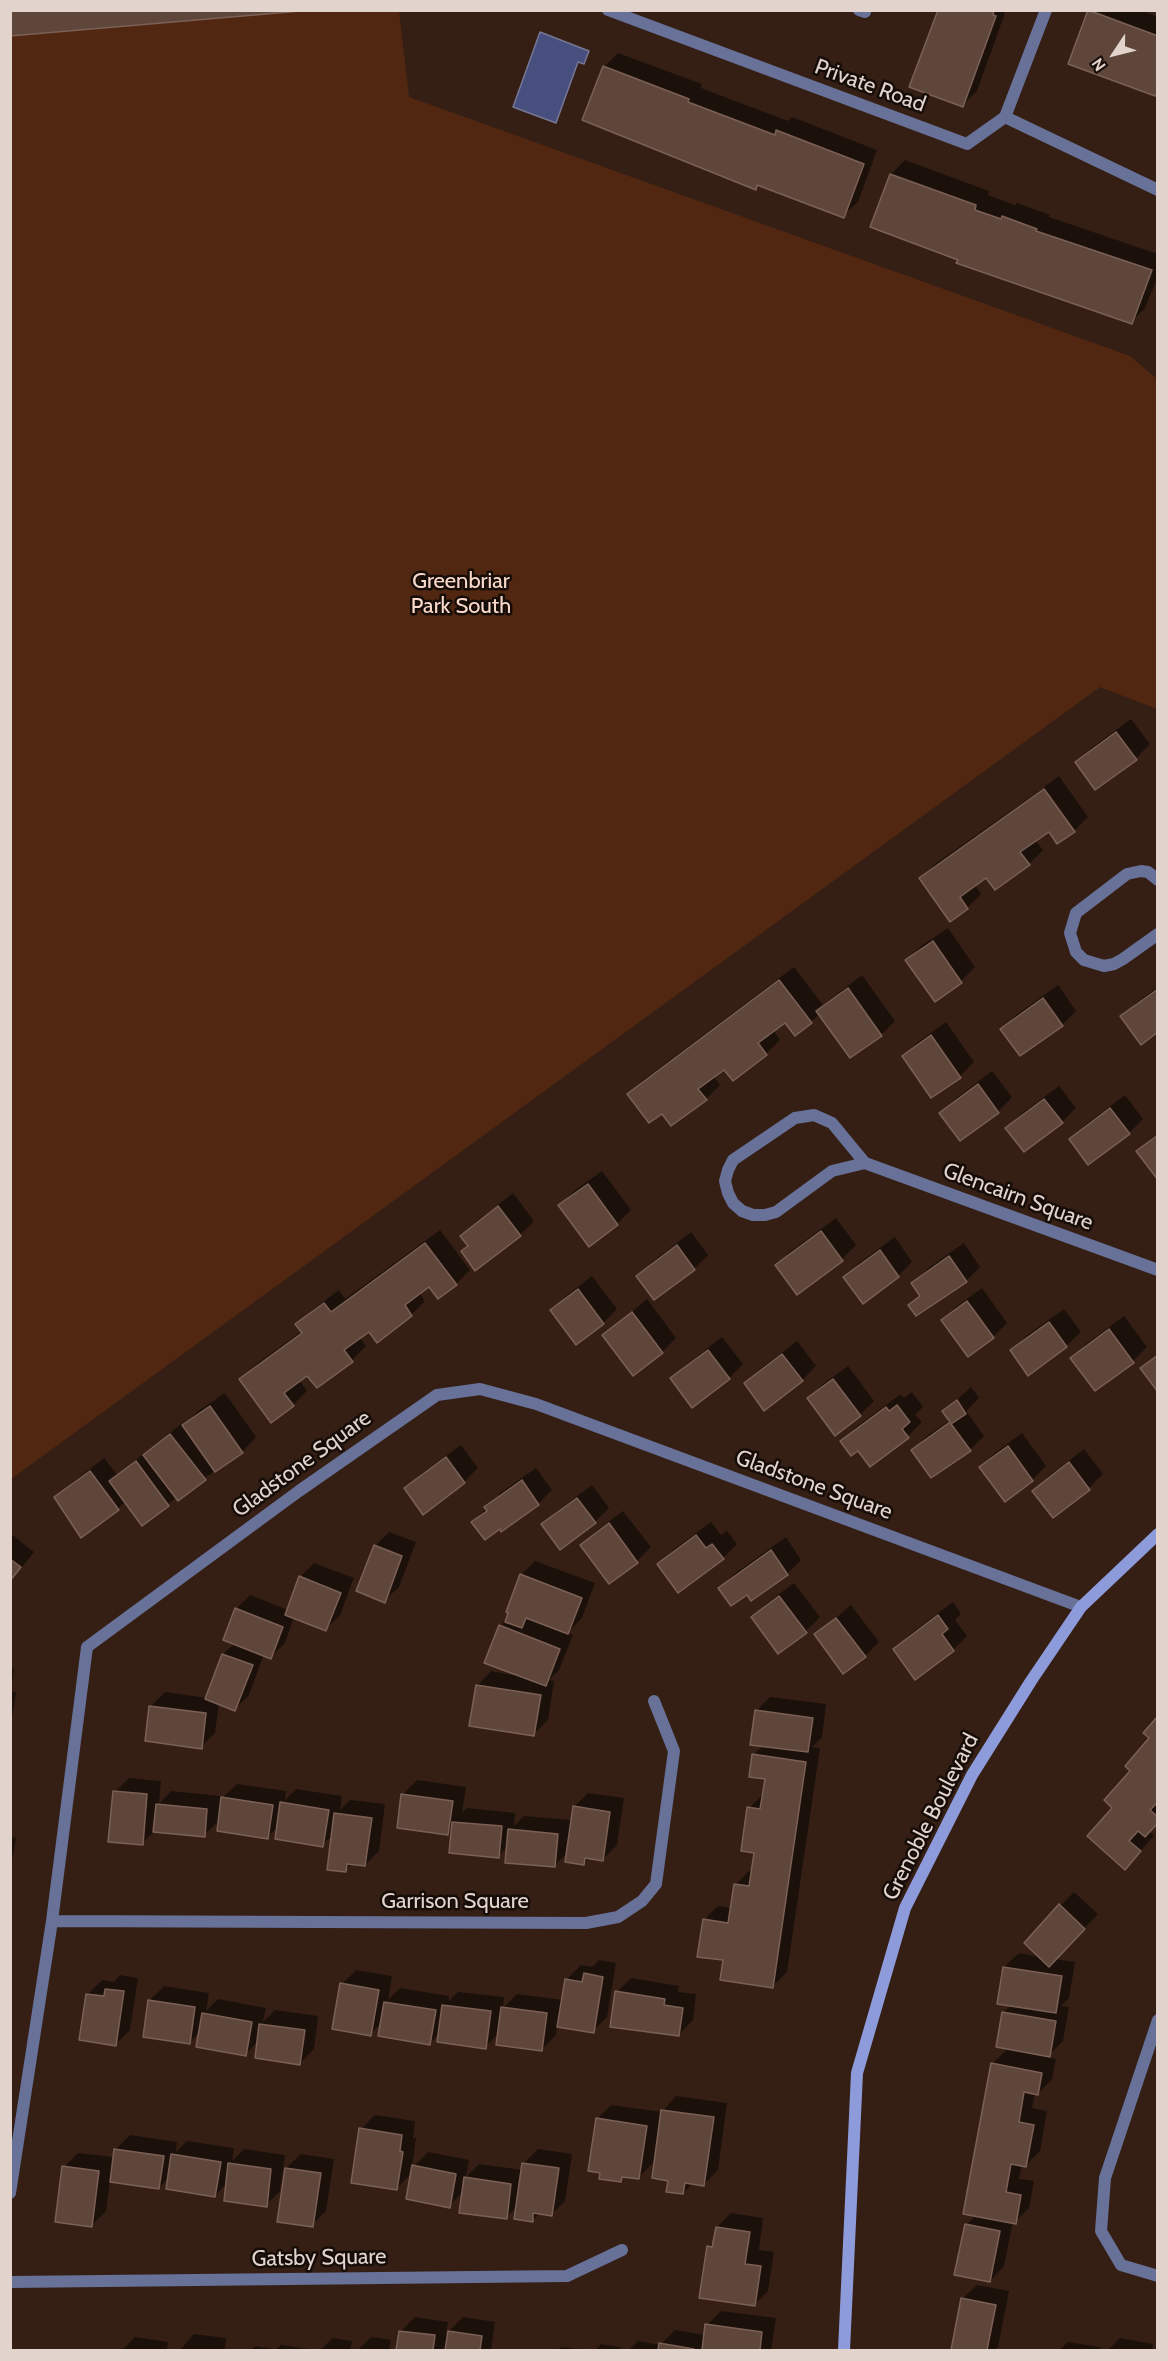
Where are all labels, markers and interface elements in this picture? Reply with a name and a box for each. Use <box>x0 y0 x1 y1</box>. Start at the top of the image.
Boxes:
north arrow <box>1084 24 1144 84</box>
street label: Private Road <box>811 54 929 118</box>
text: N <box>1088 55 1110 75</box>
park label: Greenbriar Park South <box>411 569 511 620</box>
street label: Glencairn Square <box>939 1158 1097 1236</box>
street label: Gladstone Square <box>228 1405 376 1523</box>
street label: Gladstone Square <box>732 1444 896 1526</box>
street label: Grenoble Boulevard <box>878 1729 984 1905</box>
street label: Garrison Square <box>381 1889 529 1915</box>
street label: Gatsby Square <box>251 2244 387 2272</box>

